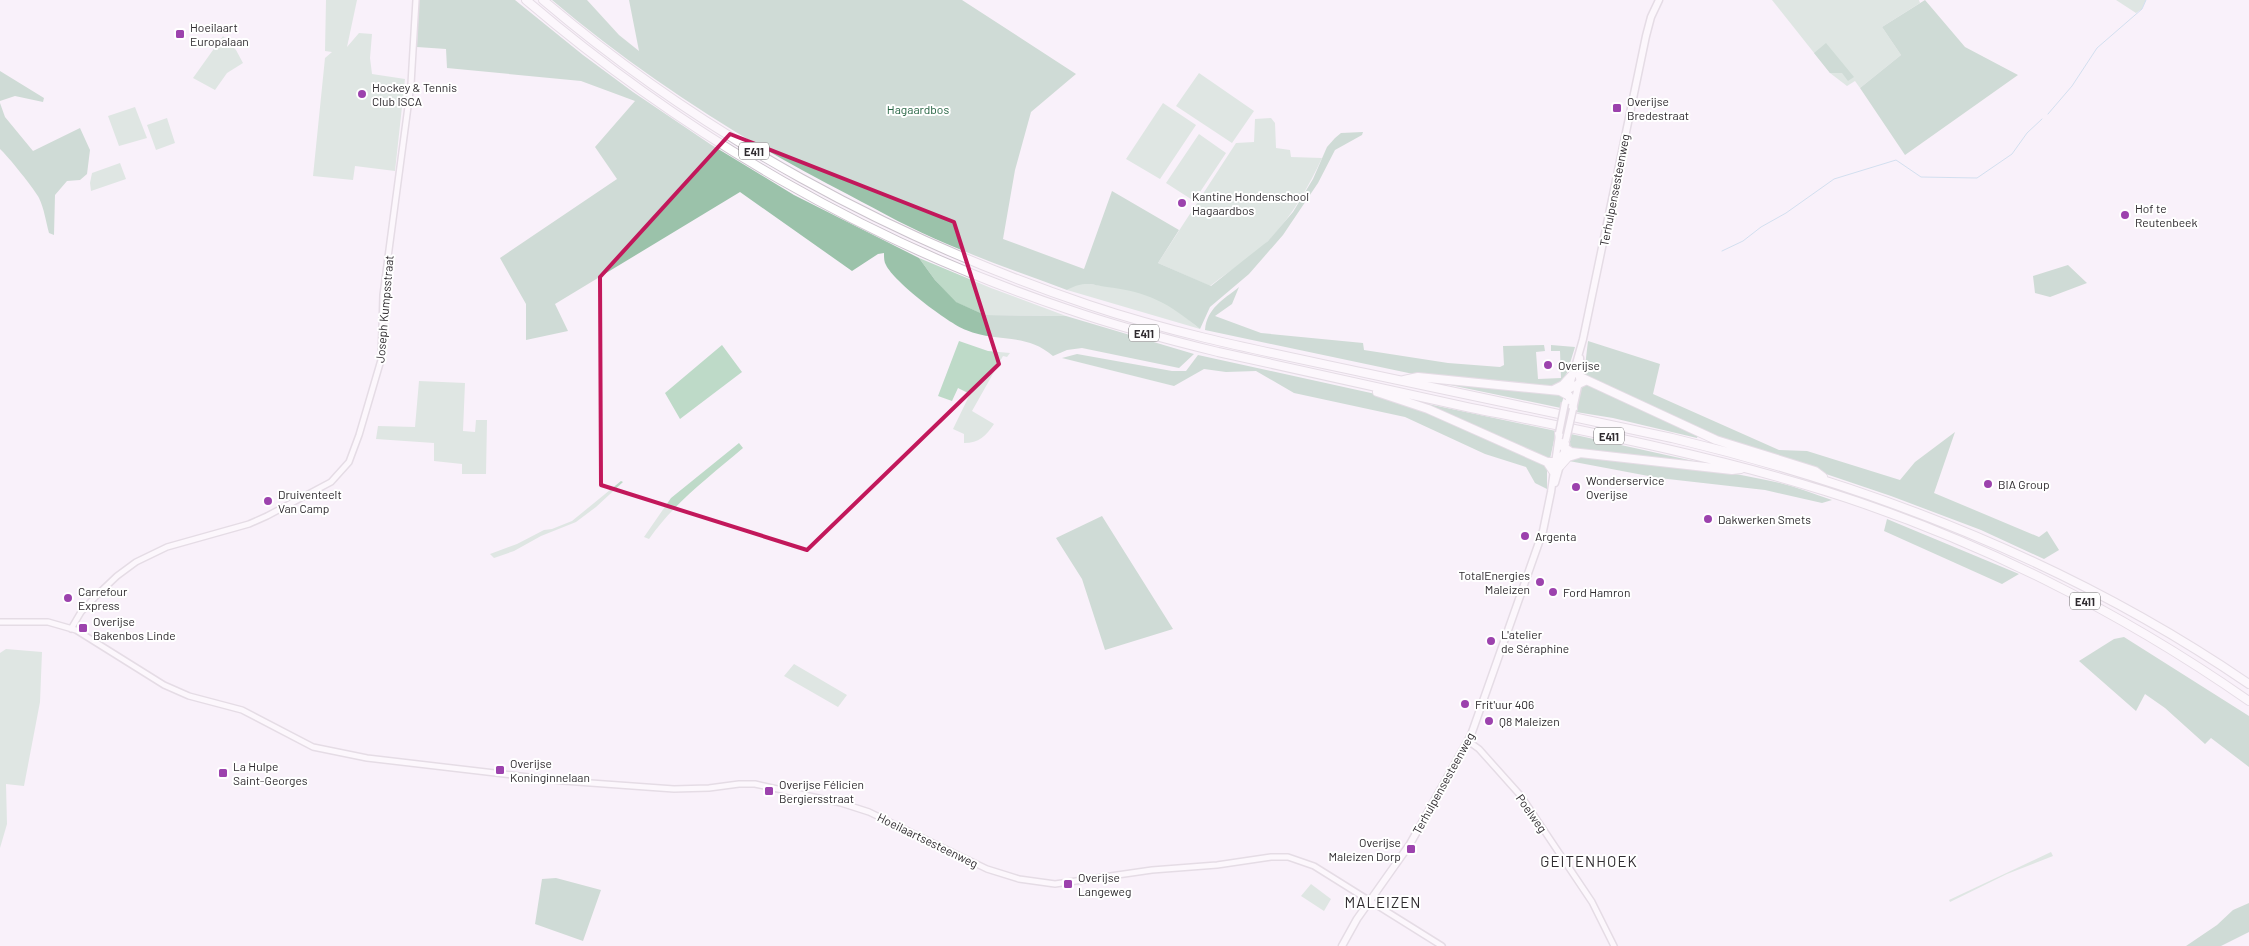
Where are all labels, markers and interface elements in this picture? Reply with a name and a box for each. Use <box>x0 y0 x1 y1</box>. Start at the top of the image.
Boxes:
place label: Hoeilaart Europalaan <box>190 20 249 48</box>
marker: Hoeilaart Europalaan <box>174 28 186 40</box>
place label: Hockey & Tennis Club ISCA <box>372 80 457 108</box>
marker: Hockey & Tennis Club ISCA <box>356 88 368 100</box>
place label: Overijse Bredestraat <box>1627 94 1689 122</box>
park label: Hagaardbos <box>887 102 949 116</box>
marker: Overijse Bredestraat <box>1611 102 1623 114</box>
street label: Terhulpensesteenweg <box>1596 133 1632 247</box>
road number: E411 <box>739 142 769 160</box>
place label: Kantine Hondenschool Hagaardbos <box>1192 189 1309 217</box>
marker: Kantine Hondenschool Hagaardbos <box>1176 197 1188 209</box>
place label: Hof te Reutenbeek <box>2135 201 2197 229</box>
marker: Hof te Reutenbeek <box>2119 209 2131 221</box>
street label: Joseph Kumpsstraat <box>372 255 396 363</box>
road number: E411 <box>1129 324 1159 342</box>
place label: Overijse <box>1558 358 1600 372</box>
marker: Overijse <box>1542 359 1554 371</box>
road number: E411 <box>1594 428 1624 444</box>
place label: Wonderservice Overijse <box>1586 473 1664 501</box>
place label: BIA Group <box>1998 477 2050 491</box>
marker: BIA Group <box>1982 478 1994 490</box>
marker: Wonderservice Overijse <box>1570 481 1582 493</box>
place label: Druiventeelt Van Camp <box>278 487 342 515</box>
marker: Druiventeelt Van Camp <box>262 495 274 507</box>
place label: Dakwerken Smets <box>1718 512 1811 526</box>
marker: Dakwerken Smets <box>1702 513 1714 525</box>
place label: Argenta <box>1535 529 1576 543</box>
marker: Argenta <box>1519 530 1531 542</box>
place label: TotalEnergies Maleizen <box>1458 568 1530 596</box>
marker: TotalEnergies Maleizen <box>1534 576 1546 588</box>
place label: Carrefour Express <box>78 584 128 612</box>
place label: Ford Hamron <box>1563 585 1630 599</box>
marker: Ford Hamron <box>1547 586 1559 598</box>
marker: Carrefour Express <box>62 592 74 604</box>
road number: E411 <box>2070 592 2100 610</box>
place label: Overijse Bakenbos Linde <box>93 614 176 642</box>
marker: Overijse Bakenbos Linde <box>77 622 89 634</box>
place label: L'atelier de Séraphine <box>1501 627 1569 655</box>
marker: L'atelier de Séraphine <box>1485 635 1497 647</box>
place label: Frit'uur 406 <box>1475 697 1534 711</box>
marker: Frit'uur 406 <box>1459 698 1471 710</box>
place label: Q8 Maleizen <box>1499 714 1560 728</box>
marker: Q8 Maleizen <box>1483 715 1495 727</box>
street label: Terhulpensesteenweg <box>1409 730 1477 836</box>
place label: Overijse Koninginnelaan <box>510 756 590 784</box>
place label: La Hulpe Saint-Georges <box>233 759 308 787</box>
marker: Overijse Koninginnelaan <box>494 764 506 776</box>
marker: La Hulpe Saint-Georges <box>217 767 229 779</box>
place label: Overijse Félicien Bergiersstraat <box>779 777 864 805</box>
marker: Overijse Félicien Bergiersstraat <box>763 785 775 797</box>
street label: Poelweg <box>1514 791 1550 835</box>
street label: Hoeilaartsesteenweg <box>875 810 981 870</box>
place label: Overijse Maleizen Dorp <box>1329 835 1401 863</box>
marker: Overijse Maleizen Dorp <box>1405 843 1417 855</box>
district label: GEITENHOEK <box>1540 852 1638 870</box>
place label: Overijse Langeweg <box>1078 870 1131 898</box>
marker: Overijse Langeweg <box>1062 878 1074 890</box>
district label: MALEIZEN <box>1345 893 1421 911</box>

